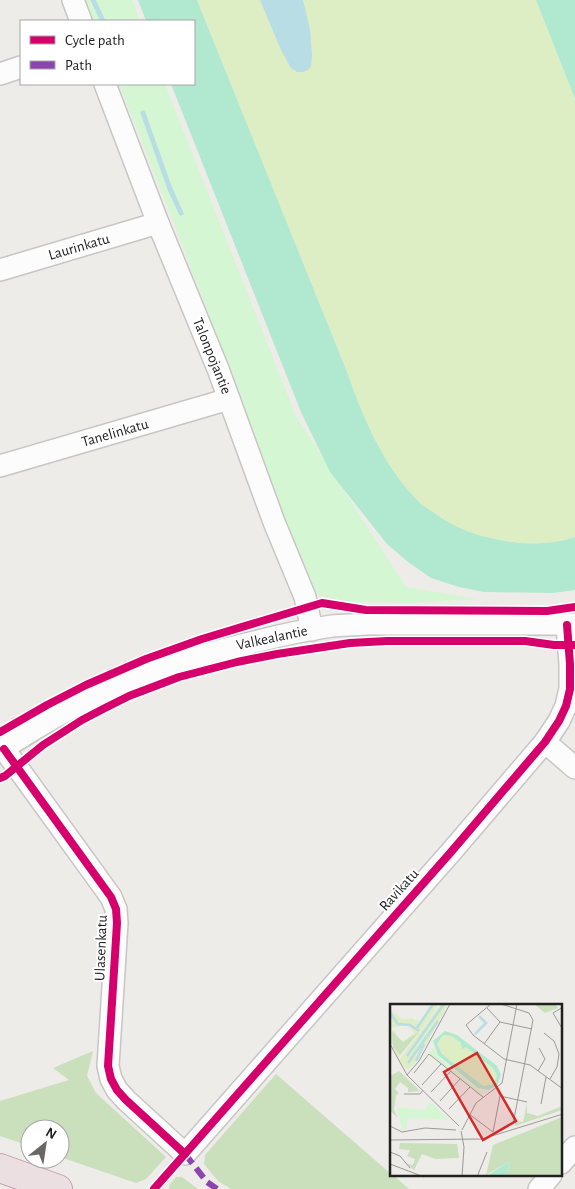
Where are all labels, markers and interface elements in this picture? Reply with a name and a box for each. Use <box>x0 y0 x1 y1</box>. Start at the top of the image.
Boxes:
legend <box>20 20 195 85</box>
text: Cycle path <box>65 33 125 48</box>
text: Path <box>65 58 92 73</box>
street label: Laurinkatu <box>47 231 112 263</box>
street label: Talonpojantie <box>190 316 234 396</box>
street label: Tanelinkatu <box>80 416 150 450</box>
street label: Valkealantie <box>235 623 309 653</box>
street label: Ravikatu <box>376 866 422 914</box>
street label: Ulasenkatu <box>92 914 110 981</box>
inset map <box>390 1004 562 1176</box>
north arrow <box>20 1119 70 1169</box>
text: N <box>43 1125 59 1142</box>

